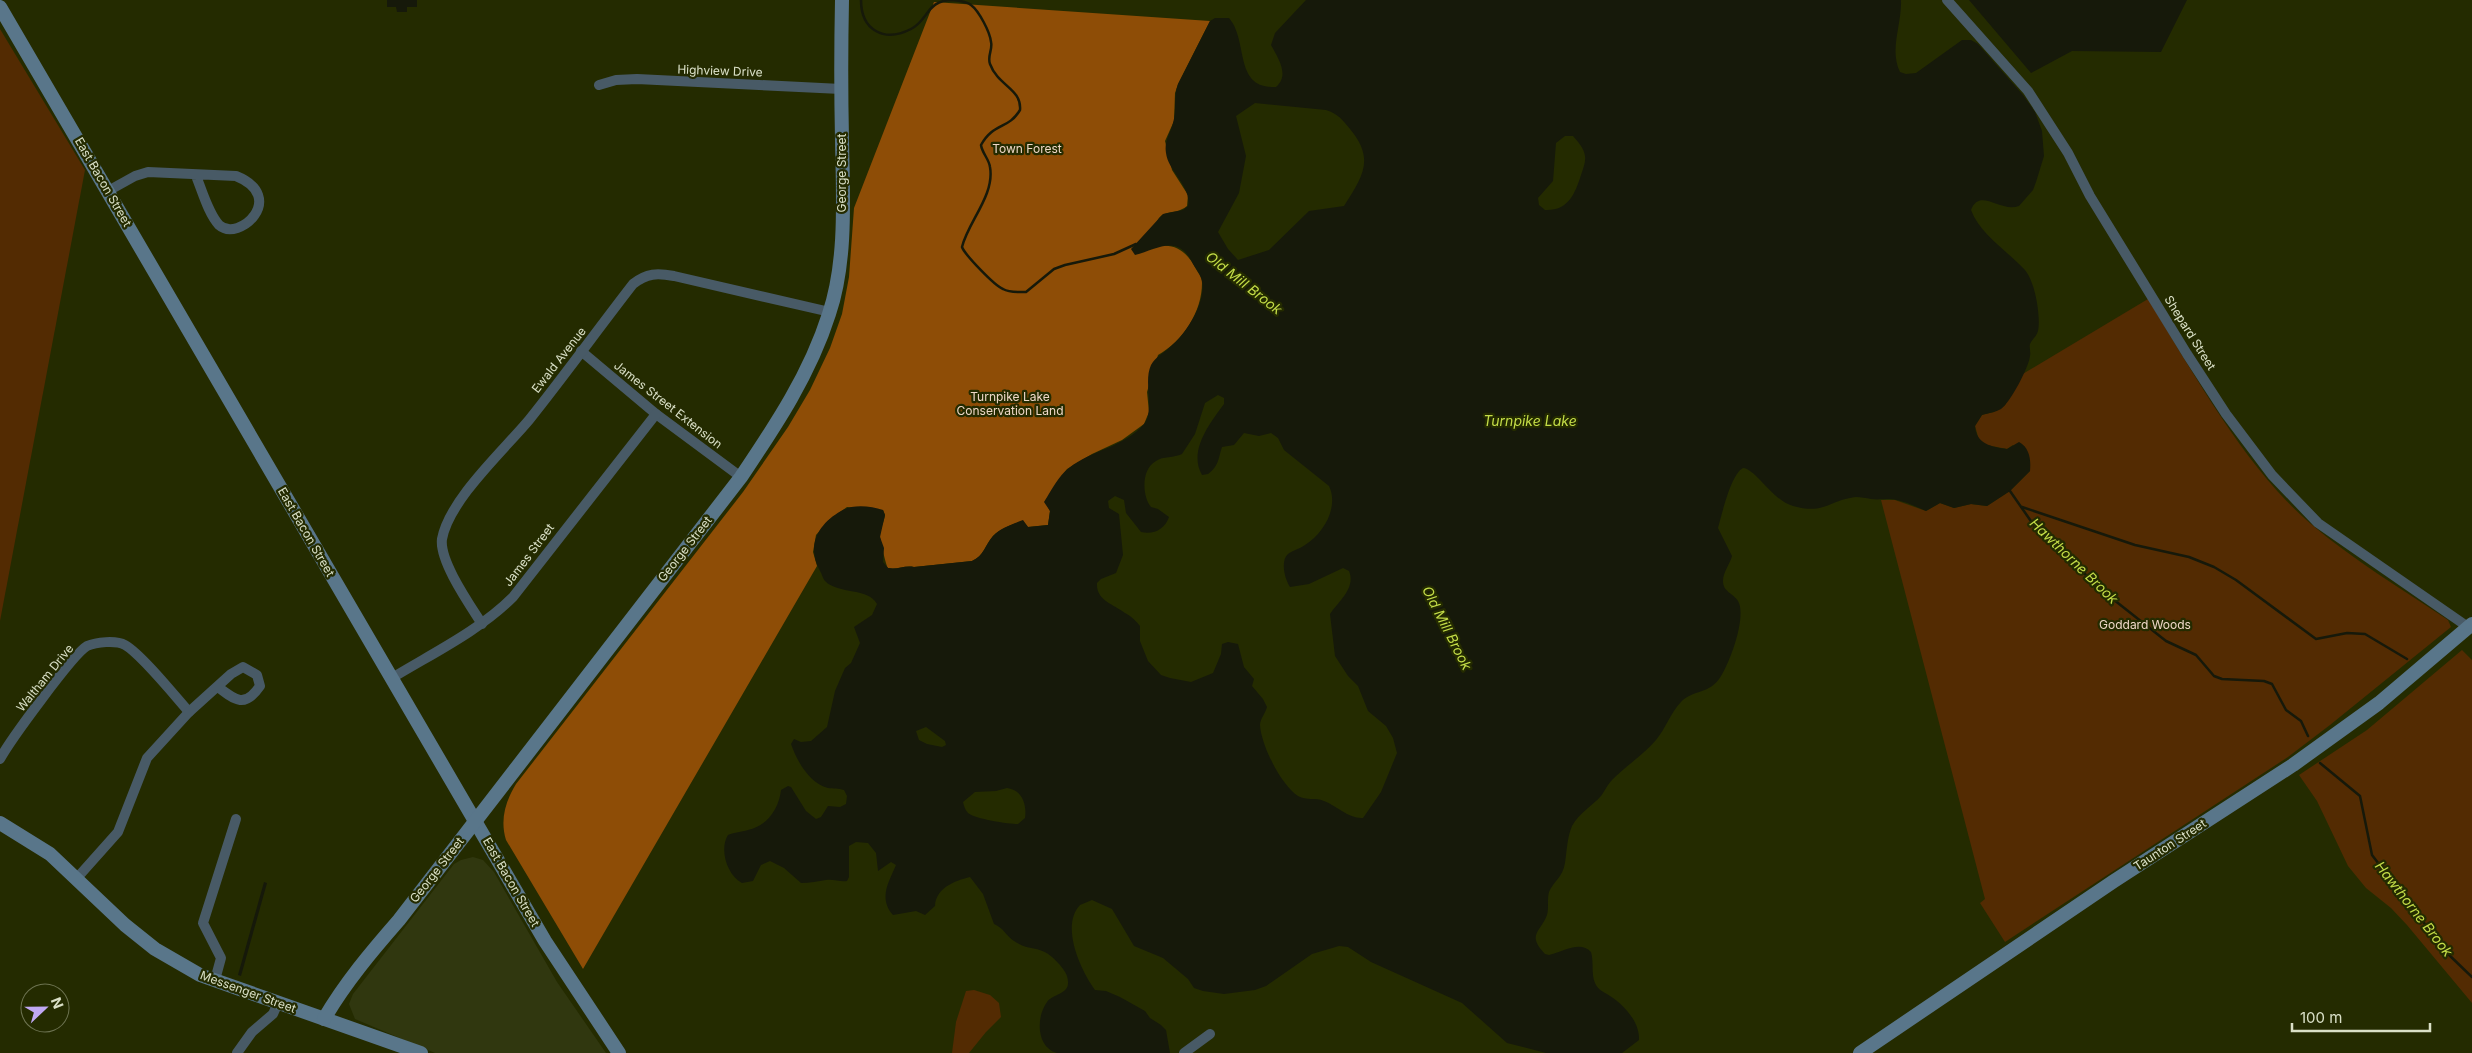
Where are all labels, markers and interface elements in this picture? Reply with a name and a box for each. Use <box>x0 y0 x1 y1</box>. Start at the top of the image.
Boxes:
street label: Highview Drive <box>677 62 763 79</box>
street label: George Street <box>834 133 849 213</box>
street label: East Bacon Street <box>72 134 135 229</box>
park label: Town Forest <box>992 141 1062 156</box>
water label: Old Mill Brook <box>1203 248 1286 318</box>
street label: Shepard Street <box>2162 293 2219 373</box>
street label: Ewald Avenue <box>528 324 589 396</box>
street label: James Street Extension <box>611 358 726 452</box>
park label: Turnpike Lake Conservation Land <box>957 389 1063 418</box>
water label: Turnpike Lake <box>1483 412 1577 429</box>
street label: East Bacon Street <box>275 484 338 579</box>
street label: George Street <box>654 513 715 584</box>
water label: Hawthorne Brook <box>2027 514 2122 607</box>
street label: James Street <box>500 520 557 589</box>
water label: Old Mill Brook <box>1419 583 1476 673</box>
park label: Goddard Woods <box>2099 617 2191 632</box>
street label: Waltham Drive <box>13 641 76 714</box>
street label: Taunton Street <box>2131 816 2209 874</box>
street label: George Street <box>406 834 467 905</box>
street label: East Bacon Street <box>480 834 543 929</box>
water label: Hawthorne Brook <box>2372 858 2457 960</box>
street label: Messenger Street <box>198 967 298 1016</box>
north arrow <box>20 983 70 1033</box>
text: N <box>48 995 67 1011</box>
scale bar <box>2292 1000 2430 1032</box>
text: 100 m <box>2300 1008 2342 1027</box>

